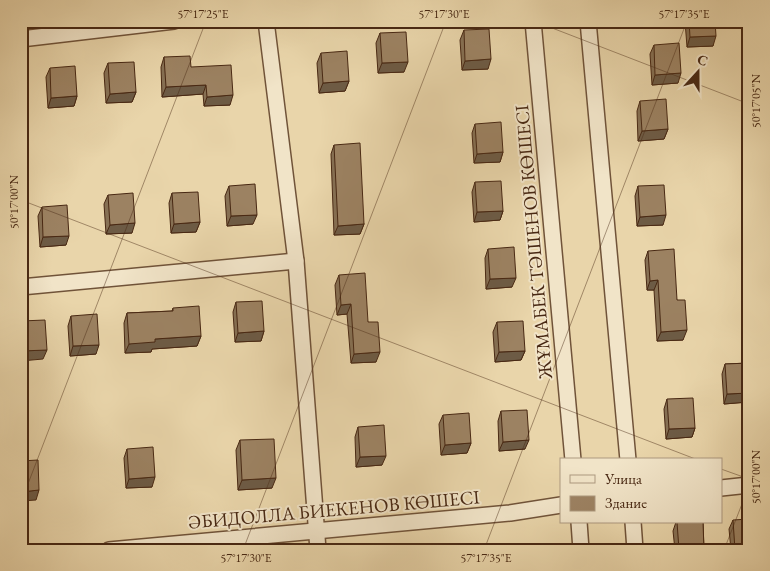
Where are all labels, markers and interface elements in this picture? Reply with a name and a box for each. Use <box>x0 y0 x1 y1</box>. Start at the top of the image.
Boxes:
text: 57°17'25"E <box>177 6 229 22</box>
text: 57°17'30"E <box>418 6 470 22</box>
text: 57°17'35"E <box>658 6 710 22</box>
north arrow <box>672 48 722 98</box>
text: С <box>695 50 711 70</box>
text: 50°17'05"N <box>748 74 764 128</box>
street label: ЖҰМАБЕК ТӘШЕНОВ КӨШЕСІ <box>509 103 558 381</box>
text: 50°17'00"N <box>6 175 22 229</box>
text: 50°17'00"N <box>748 450 764 504</box>
legend <box>560 458 722 524</box>
text: Улица <box>604 469 642 488</box>
street label: ӘБИДОЛЛА БИЕКЕНОВ КӨШЕСІ <box>187 484 481 535</box>
text: Здание <box>605 493 647 512</box>
text: 57°17'30"E <box>220 550 272 566</box>
text: 57°17'35"E <box>460 550 512 566</box>

